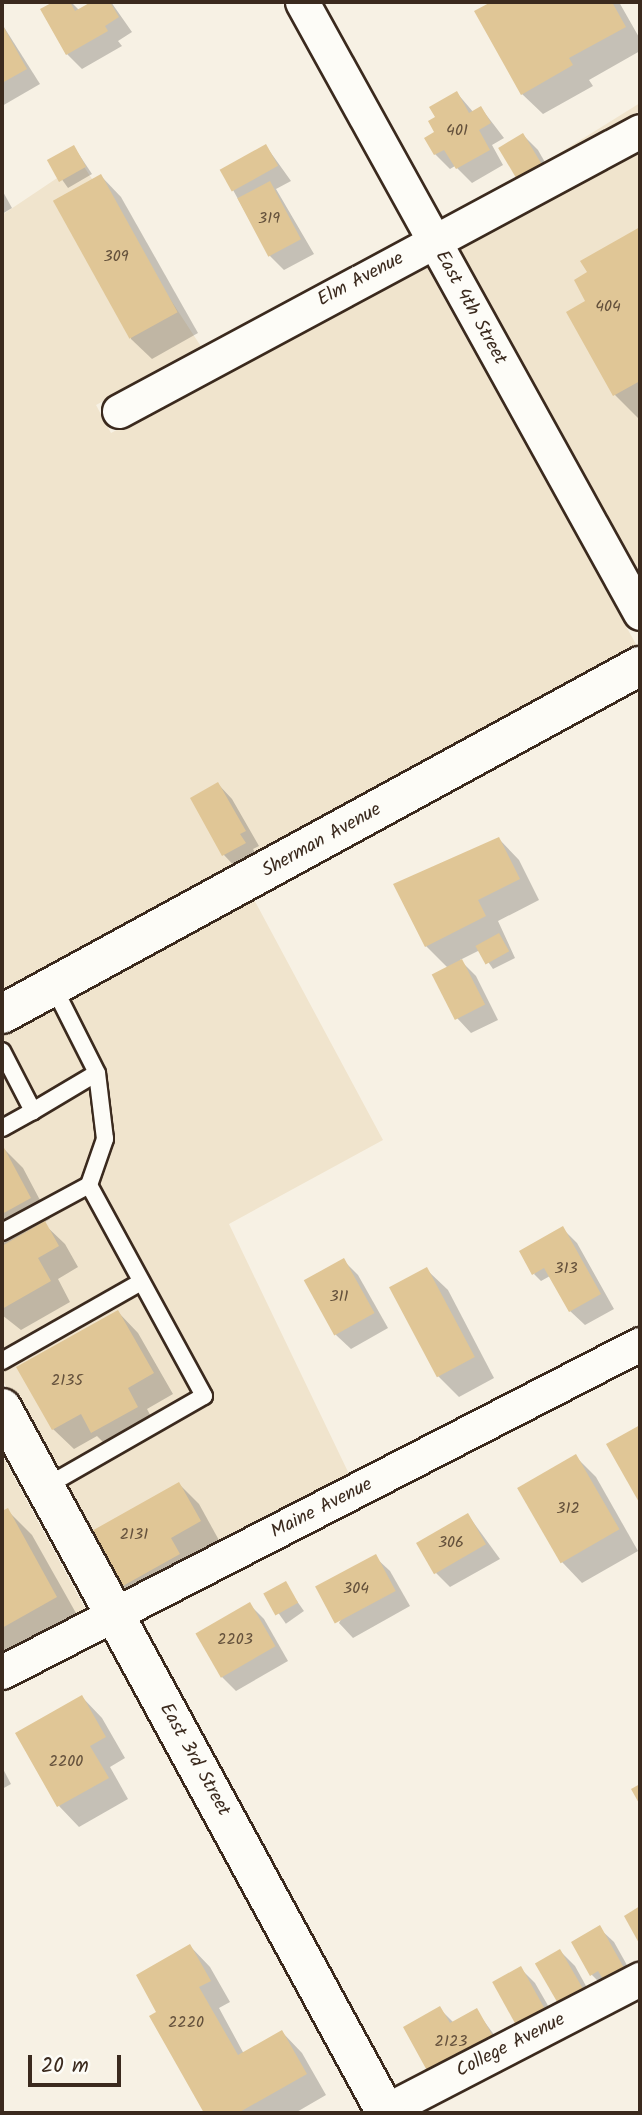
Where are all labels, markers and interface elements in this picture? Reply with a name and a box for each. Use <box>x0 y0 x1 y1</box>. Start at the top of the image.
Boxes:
house number: 401 <box>446 121 468 141</box>
house number: 319 <box>258 209 280 229</box>
house number: 309 <box>104 247 128 267</box>
street label: East 4th Street <box>429 247 511 369</box>
street label: Elm Avenue <box>314 248 408 312</box>
house number: 404 <box>595 297 621 317</box>
street label: Sherman Avenue <box>258 799 386 883</box>
house number: 313 <box>554 1259 578 1279</box>
house number: 311 <box>329 1287 349 1307</box>
house number: 2135 <box>51 1371 83 1391</box>
street label: Maine Avenue <box>268 1474 376 1544</box>
house number: 312 <box>556 1499 580 1519</box>
house number: 2131 <box>120 1525 148 1545</box>
house number: 306 <box>438 1533 464 1553</box>
house number: 304 <box>343 1579 369 1599</box>
house number: 2203 <box>217 1630 253 1650</box>
street label: East 3rd Street <box>154 1700 234 1820</box>
house number: 2200 <box>49 1752 83 1772</box>
street label: College Avenue <box>453 2009 569 2083</box>
house number: 2220 <box>168 2013 204 2033</box>
house number: 2123 <box>435 2032 467 2052</box>
scale bar <box>32 2042 124 2086</box>
text: 20 m <box>41 2050 89 2083</box>

